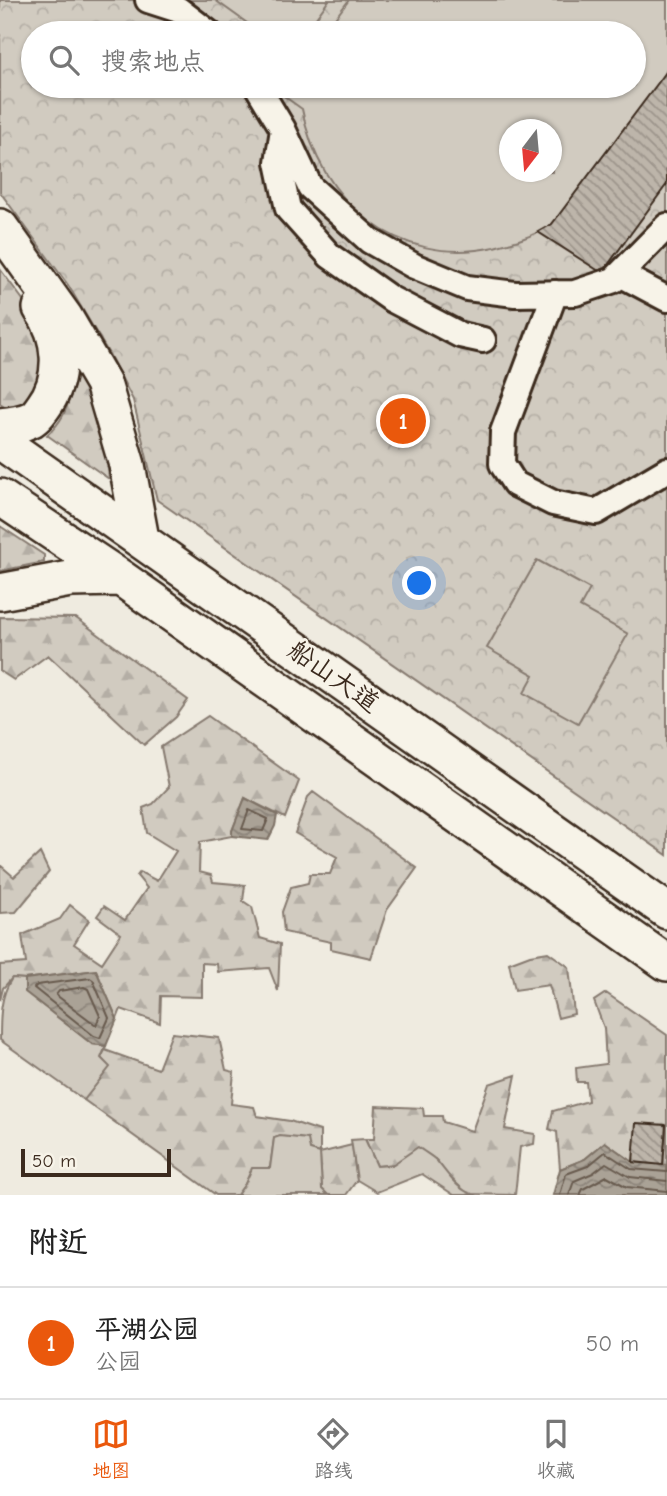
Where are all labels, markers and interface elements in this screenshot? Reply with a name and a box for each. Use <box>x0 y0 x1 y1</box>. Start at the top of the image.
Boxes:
search box <box>21 21 646 98</box>
icon: search <box>45 41 83 79</box>
text: 搜索地点 <box>101 47 205 77</box>
north arrow <box>499 119 562 182</box>
pin: 1 <box>380 395 426 447</box>
your location <box>402 566 436 600</box>
street label: 船山大道 <box>282 635 385 719</box>
scale bar <box>21 1146 172 1178</box>
text: 50 m <box>32 1150 76 1172</box>
text: 附近 <box>28 1225 88 1260</box>
text: 平湖公园 <box>95 1315 199 1345</box>
text: 1 <box>46 1330 56 1357</box>
text: 50 m <box>586 1330 639 1357</box>
text: 公园 <box>95 1348 141 1375</box>
tab: 地图 <box>92 1415 130 1482</box>
tab: 路线 <box>314 1415 353 1482</box>
tab: 收藏 <box>537 1415 575 1482</box>

